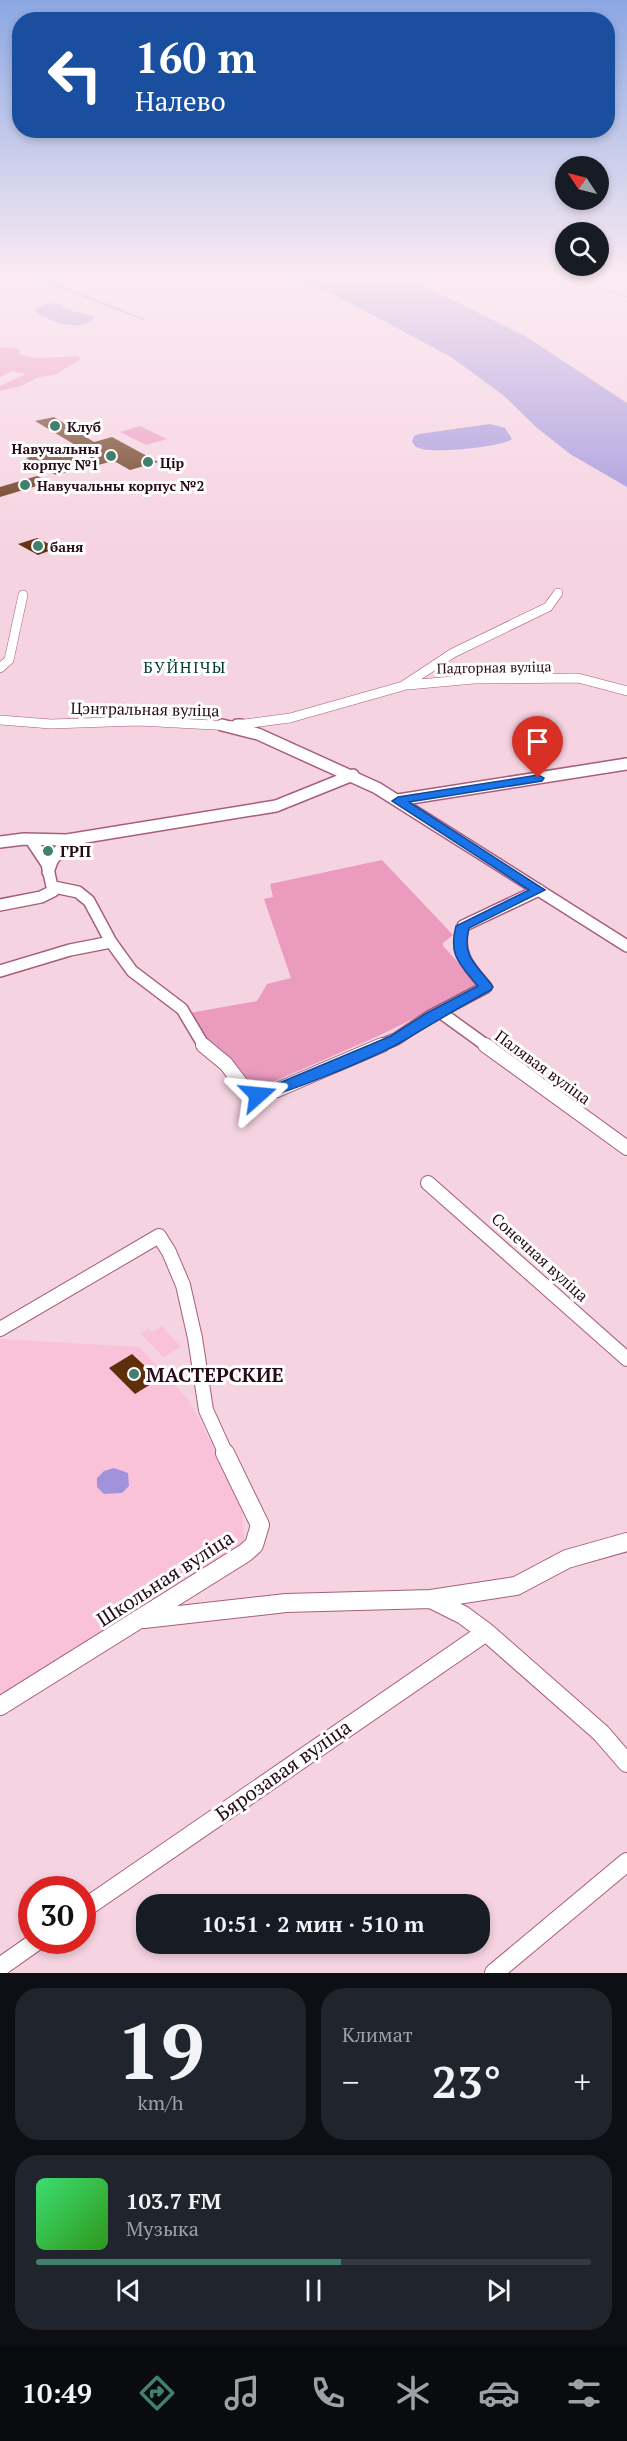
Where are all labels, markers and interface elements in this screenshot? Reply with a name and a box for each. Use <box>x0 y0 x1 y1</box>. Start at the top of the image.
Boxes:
text: 160 m <box>135 29 256 85</box>
icon: left <box>36 36 114 114</box>
text: Налево <box>135 83 226 119</box>
north arrow <box>555 156 609 210</box>
map controls <box>555 156 609 276</box>
button: search <box>555 222 609 276</box>
place label: Клуб <box>67 417 101 436</box>
marker: Клуб <box>48 419 62 433</box>
place label: Навучальны корпус №1 <box>12 439 99 474</box>
marker: Навучальны корпус №1 <box>104 449 118 463</box>
place label: Цір <box>160 453 185 472</box>
marker: Цір <box>141 455 155 469</box>
place label: Навучальны корпус №2 <box>37 476 205 495</box>
marker: Навучальны корпус №2 <box>18 478 32 492</box>
place label: баня <box>50 537 83 556</box>
marker: баня <box>31 539 45 553</box>
district label: БУЙНІЧЫ <box>143 656 227 678</box>
street label: Падгорная вуліца <box>436 656 552 678</box>
street label: Цэнтральная вуліца <box>70 697 220 721</box>
pin <box>512 716 563 778</box>
icon: arrive <box>521 725 554 758</box>
place label: ГРП <box>60 840 91 862</box>
marker: ГРП <box>41 844 55 858</box>
street label: Палявая вуліца <box>491 1025 595 1109</box>
position arrow <box>226 1063 290 1127</box>
street label: Сонечная вуліца <box>487 1208 593 1306</box>
place label: МАСТЕРСКИЕ <box>146 1361 284 1388</box>
marker: МАСТЕРСКИЕ <box>127 1367 141 1381</box>
street label: Школьная вуліца <box>91 1524 239 1632</box>
street label: Бярозавая вуліца <box>210 1713 356 1827</box>
speed limit sign: 30 <box>18 1876 96 1954</box>
text: 10:51 · 2 мин · 510 m <box>202 1909 424 1938</box>
text: 19 <box>116 1998 205 2101</box>
text: Климат <box>342 2021 413 2048</box>
text: 23° <box>432 2051 501 2111</box>
text: − <box>342 2060 360 2103</box>
text: + <box>573 2060 591 2103</box>
text: km/h <box>137 2089 184 2116</box>
text: 103.7 FM <box>126 2186 221 2215</box>
text: Музыка <box>126 2215 199 2242</box>
icon: previous <box>112 2274 145 2307</box>
icon: pause <box>297 2274 330 2307</box>
icon: next <box>482 2274 515 2307</box>
icon: directions <box>136 2372 178 2414</box>
icon: music <box>221 2372 263 2414</box>
icon: phone <box>307 2372 349 2414</box>
icon: climate <box>392 2372 434 2414</box>
icon: car <box>478 2372 520 2414</box>
icon: filters <box>563 2372 605 2414</box>
text: 10:49 <box>22 2375 92 2411</box>

